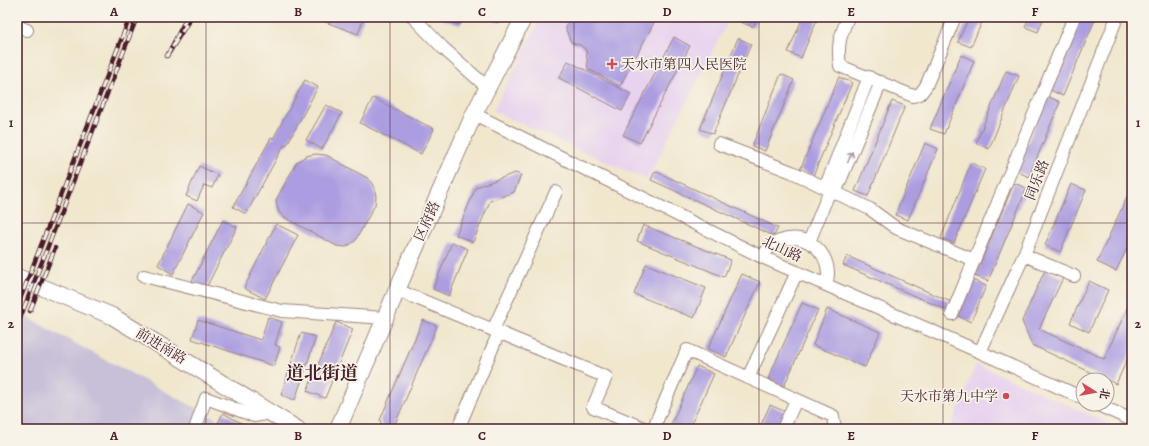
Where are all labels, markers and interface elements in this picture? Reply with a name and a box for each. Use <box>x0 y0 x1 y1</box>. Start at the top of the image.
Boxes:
text: A <box>109 3 119 20</box>
text: B <box>294 3 302 20</box>
text: C <box>478 3 486 20</box>
text: D <box>662 3 672 20</box>
text: E <box>847 3 855 20</box>
text: F <box>1032 3 1039 20</box>
place label: 天水市第四人民医院 <box>621 55 747 74</box>
marker: 天水市第四人民医院 <box>606 58 618 70</box>
text: 1 <box>9 114 14 131</box>
text: 1 <box>1136 114 1141 131</box>
one-way arrow <box>847 151 854 163</box>
street label: 同乐路 <box>1021 157 1053 203</box>
street label: 区府路 <box>410 198 444 244</box>
street label: 北山路 <box>759 232 805 266</box>
text: 2 <box>8 315 15 332</box>
text: 2 <box>1135 315 1142 332</box>
street label: 前进南路 <box>132 323 190 369</box>
district label: 道北街道 <box>286 361 358 385</box>
north arrow <box>1075 372 1115 412</box>
place label: 天水市第九中学 <box>900 387 998 406</box>
text: 北 <box>1096 387 1113 401</box>
marker: 天水市第九中学 <box>1001 391 1011 401</box>
text: A <box>109 427 119 444</box>
text: B <box>294 427 302 444</box>
text: C <box>478 427 486 444</box>
text: D <box>662 427 672 444</box>
text: E <box>847 427 855 444</box>
text: F <box>1032 427 1039 444</box>

